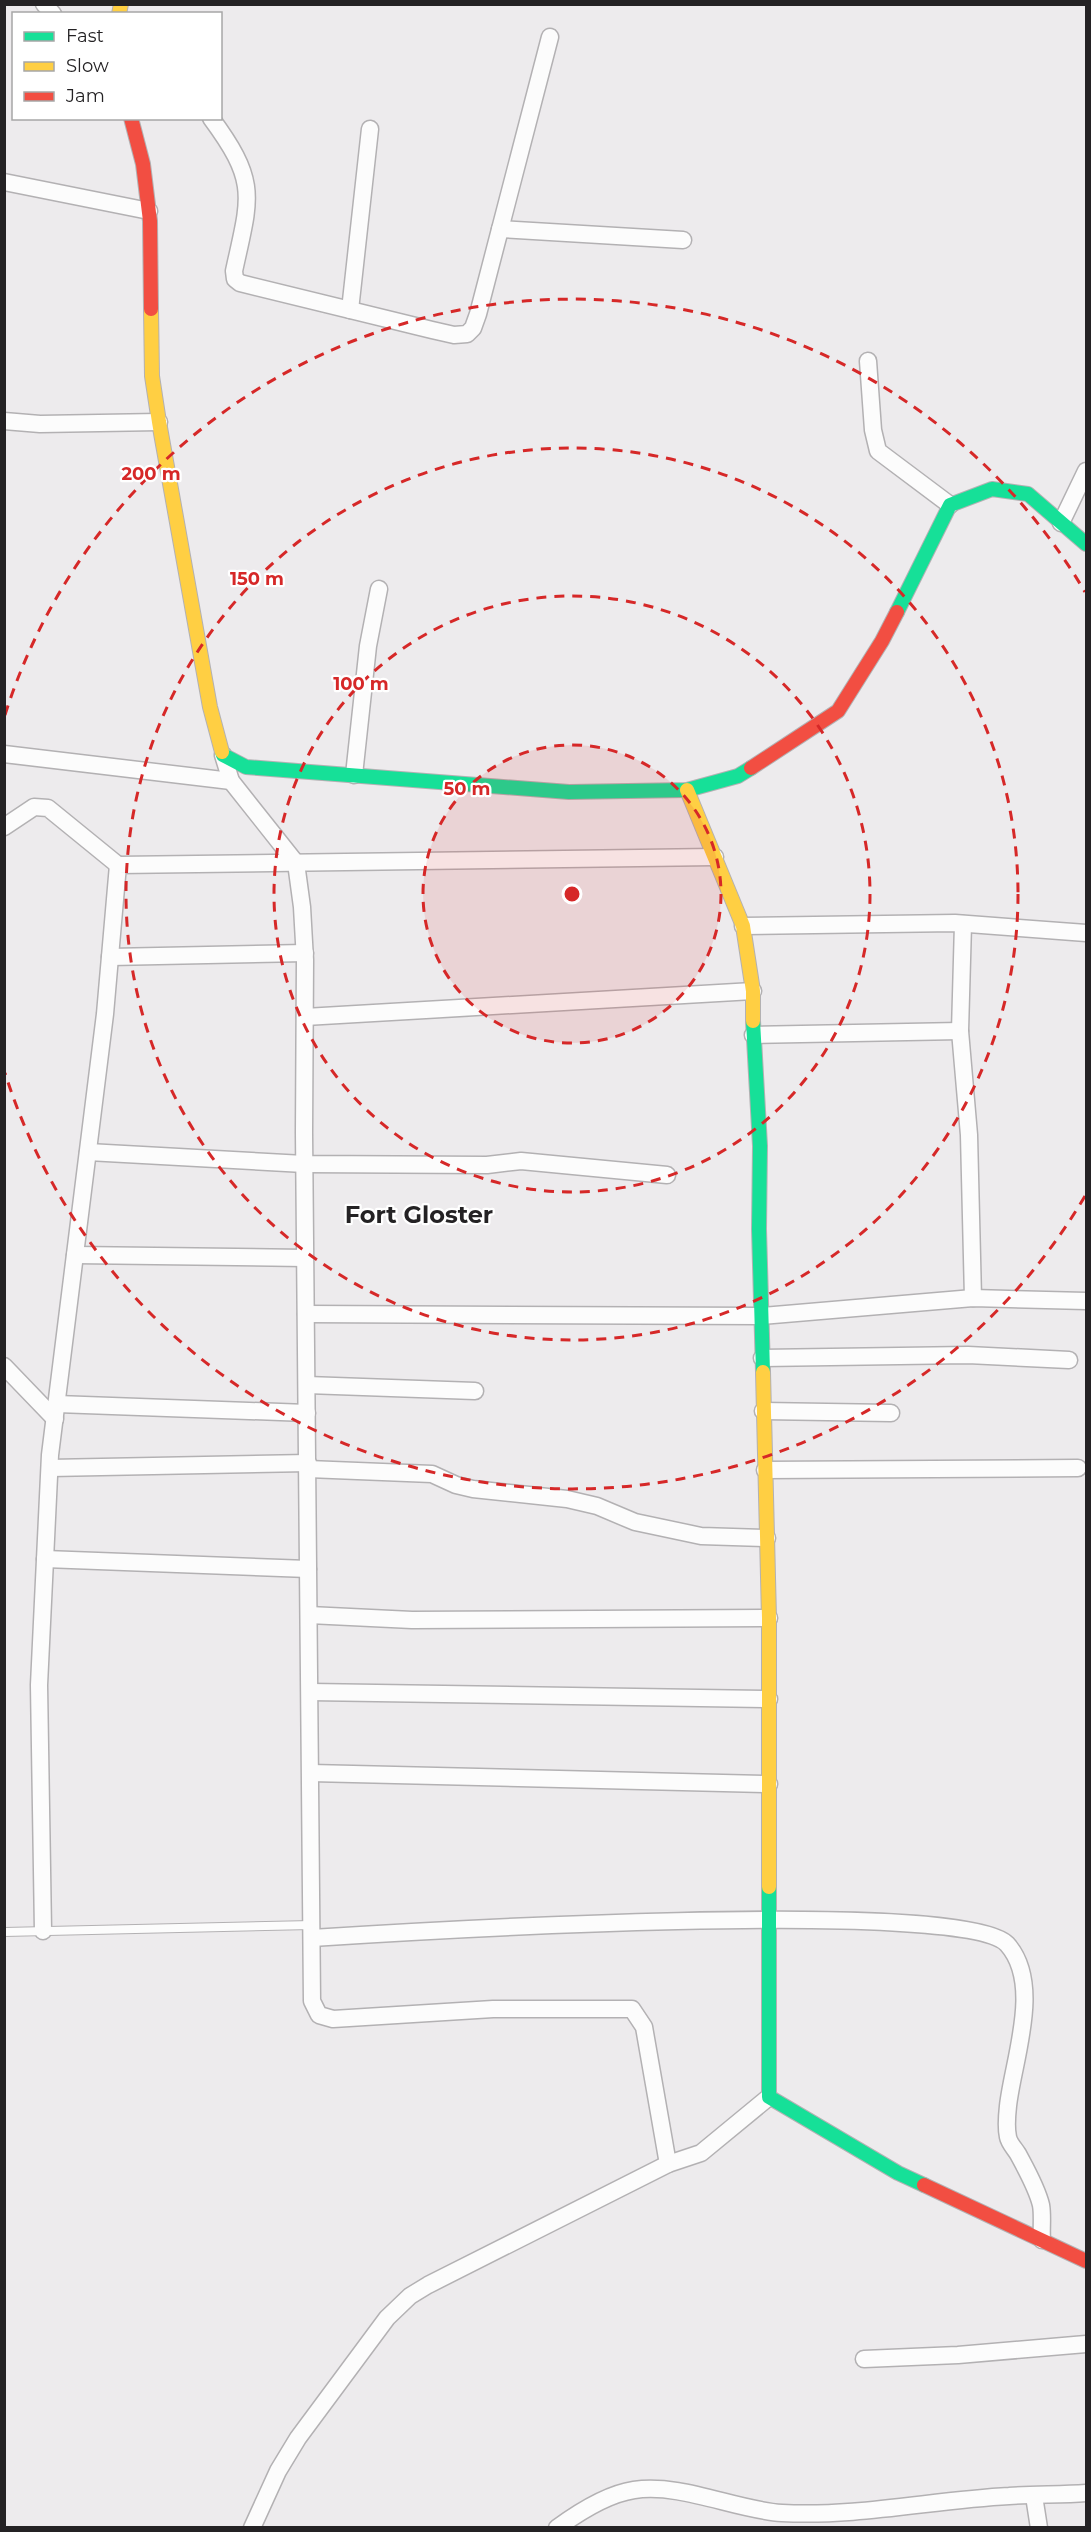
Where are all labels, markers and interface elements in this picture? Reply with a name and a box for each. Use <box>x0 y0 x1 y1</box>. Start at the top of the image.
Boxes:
legend <box>12 12 222 120</box>
text: Fast <box>66 25 104 47</box>
text: Slow <box>66 55 109 77</box>
text: Jam <box>65 85 105 107</box>
text: 200 m <box>121 463 181 485</box>
text: 150 m <box>230 568 284 590</box>
text: 100 m <box>333 673 389 695</box>
text: 50 m <box>444 778 490 800</box>
centre of rings <box>562 884 582 904</box>
district label: Fort Gloster <box>345 1200 493 1229</box>

